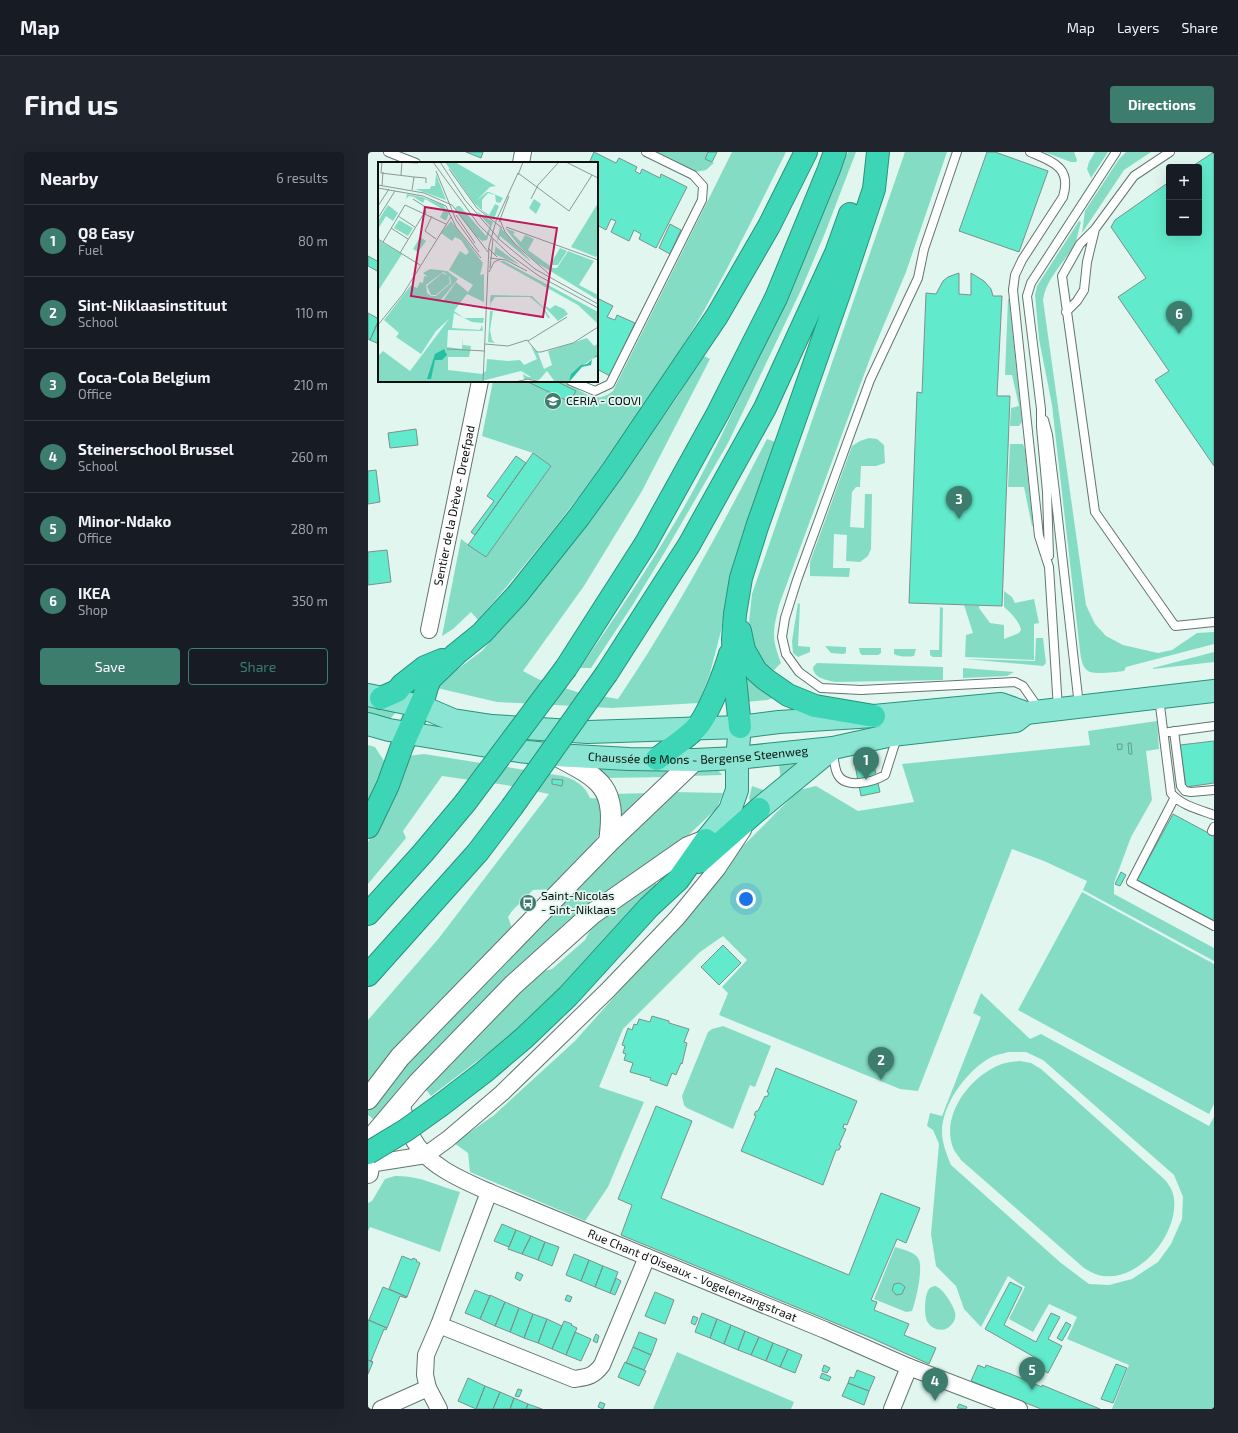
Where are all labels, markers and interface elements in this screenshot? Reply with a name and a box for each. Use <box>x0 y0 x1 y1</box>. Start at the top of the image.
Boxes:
text: Map <box>20 16 60 39</box>
text: Map <box>1067 19 1095 36</box>
text: Layers <box>1117 19 1159 36</box>
text: Share <box>1181 19 1218 36</box>
button: Directions <box>1110 86 1214 123</box>
text: Find us <box>24 87 118 121</box>
inset map <box>378 162 598 382</box>
map controls <box>1166 164 1202 236</box>
button: + <box>1166 164 1202 200</box>
text: Nearby <box>40 168 98 188</box>
text: 6 results <box>276 170 328 186</box>
button: − <box>1166 200 1202 236</box>
text: Q8 Easy <box>78 224 135 242</box>
text: 1 <box>50 233 56 249</box>
text: 80 m <box>298 233 328 249</box>
text: Fuel <box>78 242 103 258</box>
text: Sint-Niklaasinstituut <box>78 296 227 314</box>
pin: 6 <box>1166 301 1192 334</box>
text: 2 <box>49 305 57 321</box>
text: 110 m <box>296 305 328 321</box>
text: School <box>78 314 118 330</box>
text: Coca-Cola Belgium <box>78 368 210 386</box>
text: 3 <box>49 377 57 393</box>
text: 210 m <box>293 377 328 393</box>
text: Office <box>78 386 112 402</box>
school or university icon: CERIA - COOVI <box>543 391 563 411</box>
place label: CERIA - COOVI <box>566 393 641 407</box>
street label: Sentier de la Drève - Dreefpad <box>430 424 477 587</box>
text: Steinerschool Brussel <box>78 440 234 458</box>
text: 4 <box>49 449 57 465</box>
text: 260 m <box>291 449 328 465</box>
text: School <box>78 458 118 474</box>
pin: 3 <box>946 486 972 519</box>
text: Minor-Ndako <box>78 512 171 530</box>
text: 5 <box>49 521 57 537</box>
text: 280 m <box>291 521 328 537</box>
text: Office <box>78 530 112 546</box>
text: IKEA <box>78 584 110 602</box>
text: 6 <box>49 593 57 609</box>
text: 350 m <box>292 593 328 609</box>
text: Shop <box>78 602 108 618</box>
button: Save <box>40 648 180 685</box>
button: Share <box>188 648 328 685</box>
street label: Chaussée de Mons - Bergense Steenweg <box>588 743 809 766</box>
pin: 1 <box>853 747 879 780</box>
place label: Saint-Nicolas - Sint-Niklaas <box>541 888 616 916</box>
your location <box>736 889 756 909</box>
bus stop icon: Saint-Nicolas - Sint-Niklaas <box>518 893 538 913</box>
pin: 2 <box>868 1047 894 1080</box>
street label: Rue Chant d'Oiseaux - Vogelenzangstraat <box>586 1225 800 1324</box>
pin: 5 <box>1019 1357 1045 1390</box>
pin: 4 <box>922 1368 948 1401</box>

